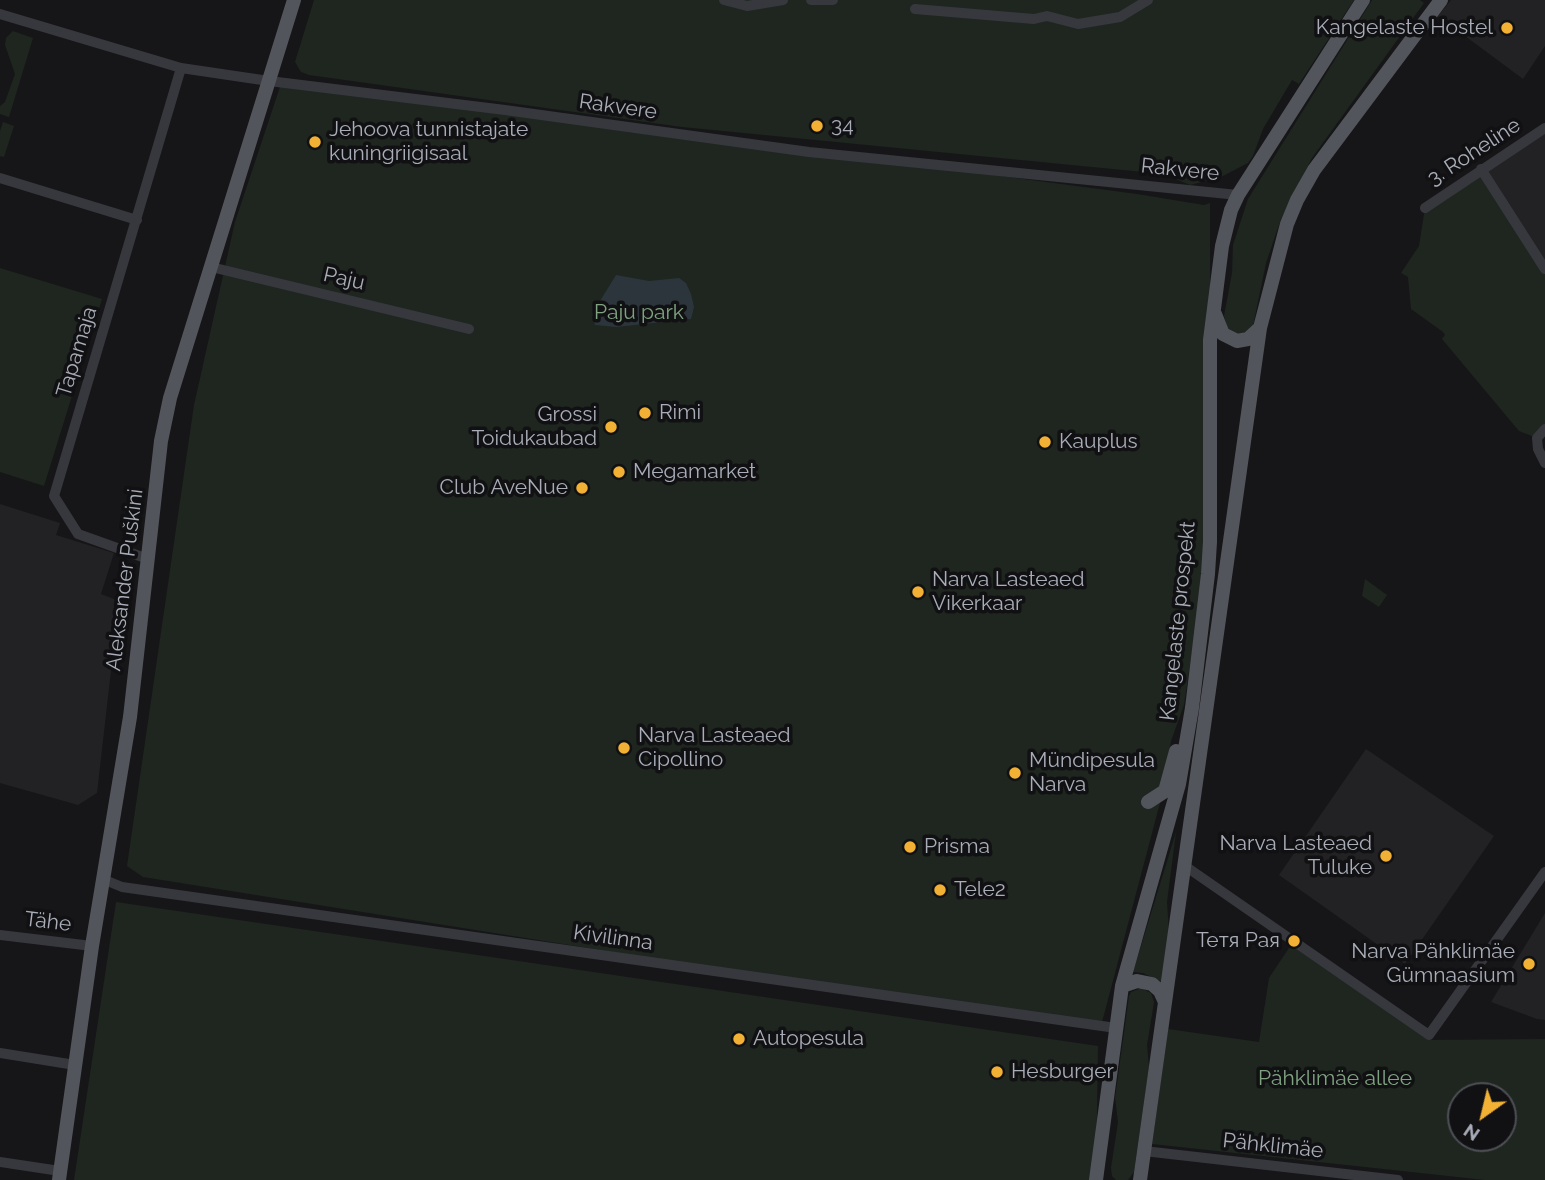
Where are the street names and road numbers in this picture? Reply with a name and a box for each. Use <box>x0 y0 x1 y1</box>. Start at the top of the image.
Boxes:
street label: Rakvere <box>577 89 659 125</box>
street label: 3. Roheline <box>1423 113 1525 191</box>
street label: Rakvere <box>1140 153 1220 187</box>
street label: Paju <box>321 262 367 296</box>
street label: Tapamaja <box>51 304 103 400</box>
street label: Aleksander Puškini <box>101 487 149 673</box>
street label: Kangelaste prospekt <box>1155 520 1201 722</box>
street label: Tähe <box>23 907 73 937</box>
street label: Kivilinna <box>572 920 654 956</box>
street label: Pähklimäe <box>1221 1128 1325 1164</box>

